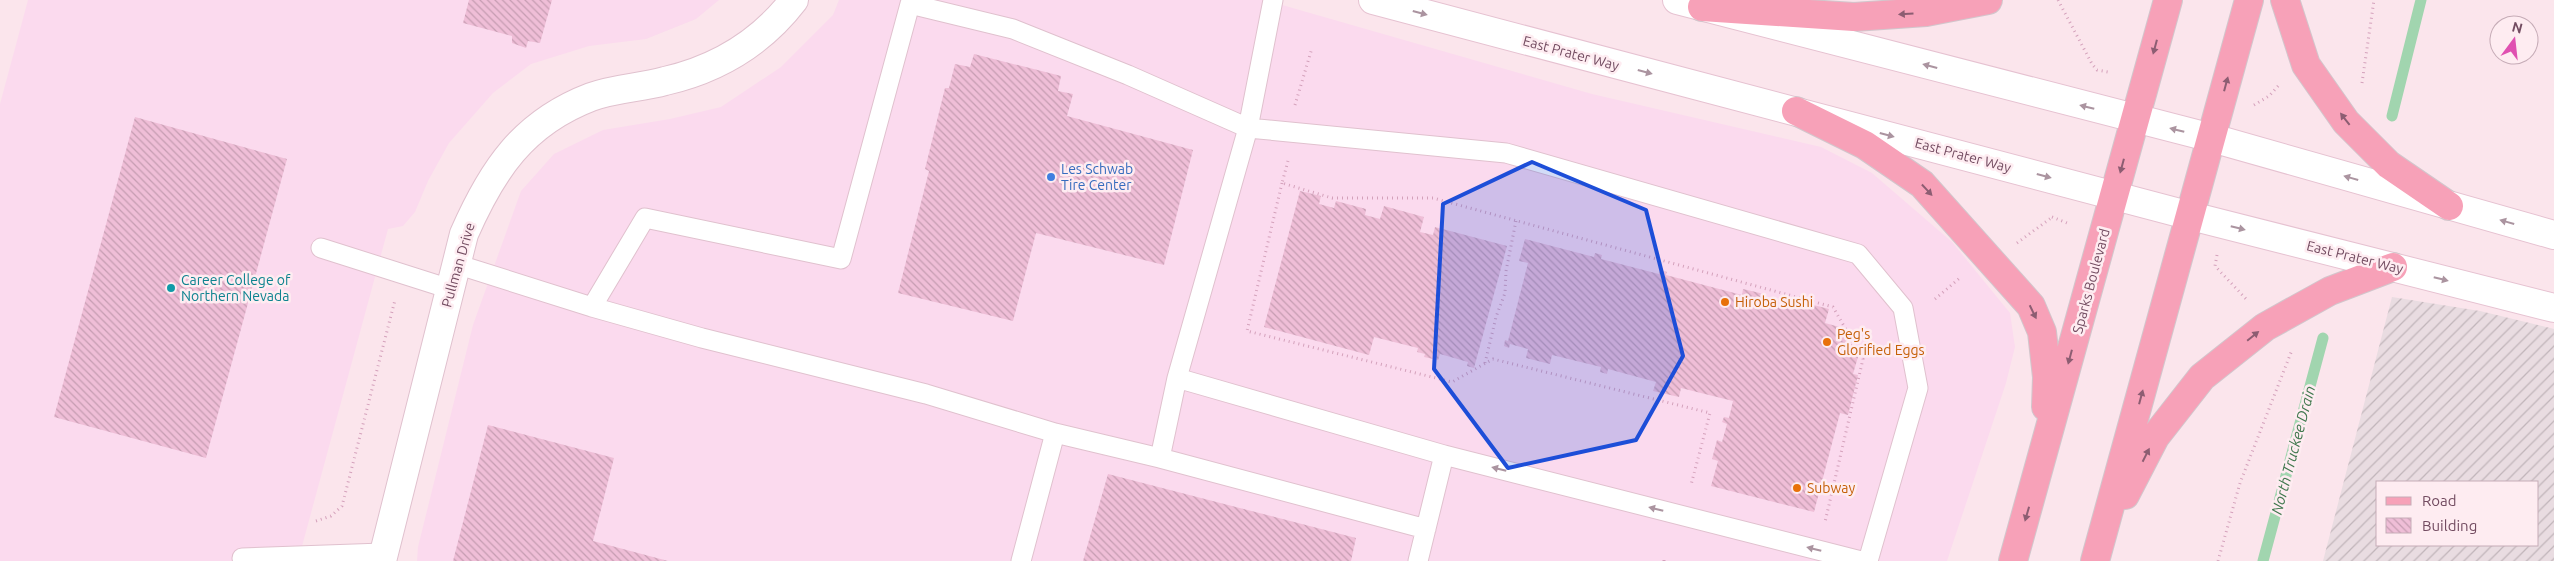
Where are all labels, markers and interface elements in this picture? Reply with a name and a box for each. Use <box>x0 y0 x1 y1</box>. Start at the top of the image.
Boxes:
one-way arrow <box>1412 9 1427 17</box>
one-way arrow <box>1897 10 1913 18</box>
north arrow <box>2489 15 2539 65</box>
text: N <box>2510 18 2524 37</box>
street label: East Prater Way <box>1521 32 1621 74</box>
one-way arrow <box>2151 40 2159 55</box>
one-way arrow <box>1922 62 1937 70</box>
one-way arrow <box>1637 68 1652 76</box>
one-way arrow <box>2222 77 2230 92</box>
one-way arrow <box>2080 103 2095 111</box>
one-way arrow <box>2339 113 2350 126</box>
one-way arrow <box>2170 126 2185 134</box>
one-way arrow <box>1879 131 1894 139</box>
street label: East Prater Way <box>1913 134 2013 176</box>
one-way arrow <box>2118 159 2126 174</box>
place label: Les Schwab Tire Center <box>1061 161 1133 193</box>
marker: Les Schwab Tire Center <box>1045 171 1057 183</box>
one-way arrow <box>2036 172 2051 180</box>
one-way arrow <box>2343 173 2358 181</box>
one-way arrow <box>1921 184 1933 196</box>
one-way arrow <box>2499 217 2514 225</box>
street label: Pullman Drive <box>438 221 478 309</box>
one-way arrow <box>2231 224 2246 232</box>
street label: Sparks Boulevard <box>2069 227 2113 335</box>
street label: East Prater Way <box>2305 237 2405 277</box>
place label: Career College of Northern Nevada <box>181 272 291 304</box>
one-way arrow <box>2433 276 2448 284</box>
marker: Career College of Northern Nevada <box>165 282 177 294</box>
place label: Hiroba Sushi <box>1735 294 1813 310</box>
marker: Hiroba Sushi <box>1719 296 1731 308</box>
one-way arrow <box>2029 305 2037 319</box>
place label: Peg's Glorified Eggs <box>1837 326 1925 358</box>
one-way arrow <box>2247 330 2260 341</box>
marker: Peg's Glorified Eggs <box>1821 336 1833 348</box>
one-way arrow <box>2066 349 2074 365</box>
water label: North Truckee Drain <box>2268 384 2318 516</box>
one-way arrow <box>2137 389 2145 404</box>
one-way arrow <box>2142 448 2150 462</box>
one-way arrow <box>1491 465 1506 473</box>
place label: Subway <box>1807 480 1856 496</box>
legend <box>2376 481 2539 546</box>
marker: Subway <box>1791 482 1803 494</box>
text: Road <box>2422 492 2457 509</box>
one-way arrow <box>1649 505 1664 513</box>
one-way arrow <box>2022 506 2030 521</box>
text: Building <box>2422 517 2477 534</box>
one-way arrow <box>1806 545 1821 553</box>

